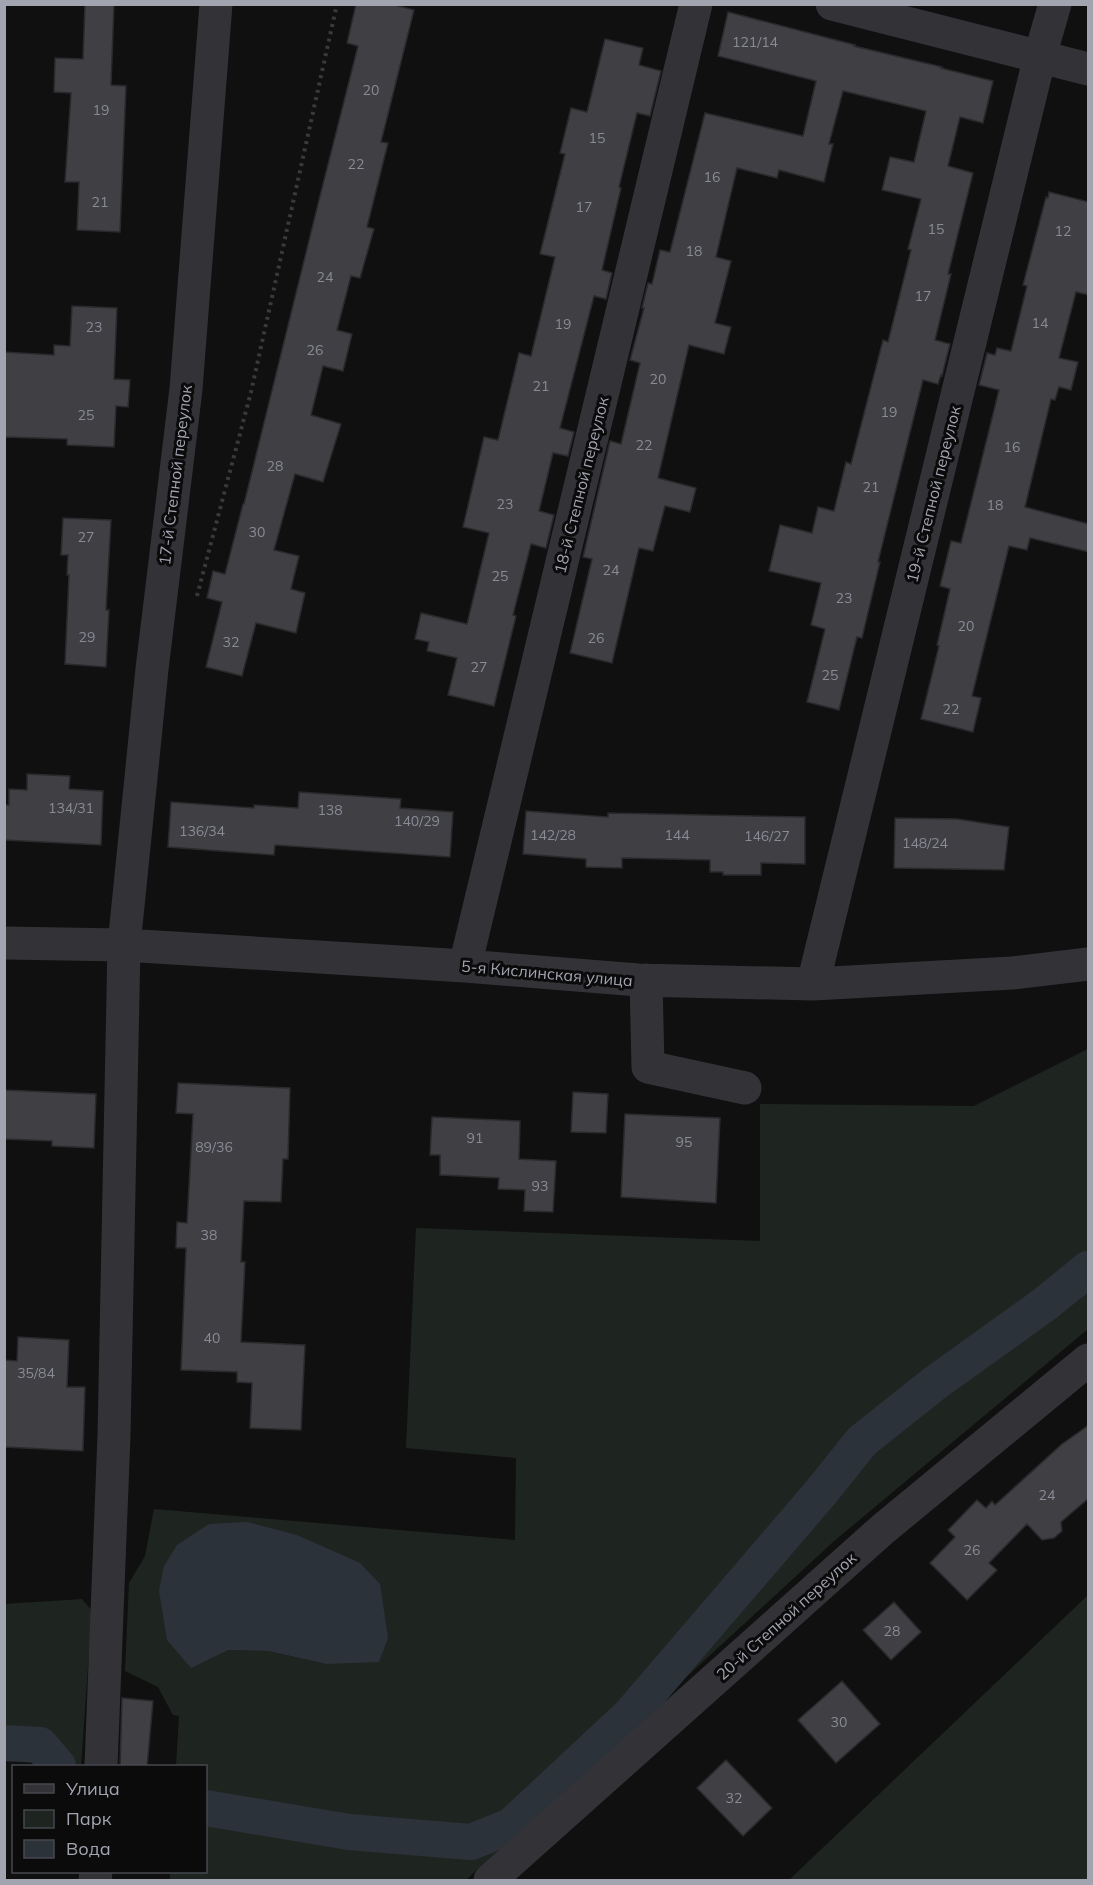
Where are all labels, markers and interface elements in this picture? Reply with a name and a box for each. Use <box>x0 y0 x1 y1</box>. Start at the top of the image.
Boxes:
house number: 121/14 <box>732 33 779 51</box>
house number: 20 <box>363 81 379 99</box>
house number: 19 <box>93 101 109 119</box>
house number: 15 <box>589 129 605 147</box>
house number: 22 <box>348 155 364 173</box>
house number: 16 <box>704 168 720 186</box>
house number: 21 <box>92 193 108 211</box>
house number: 17 <box>576 198 592 216</box>
house number: 15 <box>928 220 944 238</box>
house number: 12 <box>1055 222 1071 240</box>
house number: 18 <box>686 242 702 260</box>
house number: 24 <box>317 268 334 286</box>
house number: 17 <box>915 287 931 305</box>
house number: 14 <box>1032 314 1049 332</box>
house number: 19 <box>555 315 571 333</box>
house number: 23 <box>86 318 102 336</box>
house number: 26 <box>307 341 323 359</box>
house number: 20 <box>650 370 666 388</box>
house number: 21 <box>533 377 549 395</box>
street label: 17-й Степной переулок <box>154 383 196 566</box>
street label: 18-й Степной переулок <box>549 394 613 575</box>
house number: 19 <box>881 403 897 421</box>
street label: 19-й Степной переулок <box>901 403 965 584</box>
house number: 25 <box>78 406 94 424</box>
house number: 22 <box>636 436 652 454</box>
house number: 16 <box>1004 438 1020 456</box>
house number: 28 <box>267 457 283 475</box>
house number: 21 <box>863 478 879 496</box>
house number: 23 <box>497 495 513 513</box>
house number: 18 <box>987 496 1003 514</box>
house number: 30 <box>249 523 265 541</box>
house number: 27 <box>78 528 94 546</box>
house number: 24 <box>603 561 620 579</box>
house number: 25 <box>492 567 508 585</box>
house number: 23 <box>836 589 852 607</box>
house number: 20 <box>958 617 974 635</box>
house number: 29 <box>79 628 95 646</box>
house number: 26 <box>588 629 604 647</box>
house number: 32 <box>223 633 239 651</box>
house number: 27 <box>471 658 487 676</box>
house number: 25 <box>822 666 838 684</box>
house number: 22 <box>943 700 959 718</box>
house number: 134/31 <box>48 799 94 817</box>
house number: 138 <box>317 801 343 819</box>
house number: 140/29 <box>394 812 440 830</box>
house number: 136/34 <box>179 822 226 840</box>
house number: 142/28 <box>530 826 576 844</box>
house number: 144 <box>664 826 690 844</box>
house number: 146/27 <box>744 827 790 845</box>
house number: 148/24 <box>902 834 949 852</box>
street label: 5-я Кислинская улица <box>460 956 634 990</box>
house number: 91 <box>467 1129 483 1147</box>
house number: 95 <box>676 1133 692 1151</box>
house number: 89/36 <box>195 1138 233 1156</box>
house number: 93 <box>532 1177 548 1195</box>
house number: 38 <box>201 1226 217 1244</box>
house number: 40 <box>204 1329 220 1347</box>
house number: 35/84 <box>17 1364 55 1382</box>
house number: 24 <box>1039 1486 1056 1504</box>
house number: 26 <box>964 1541 980 1559</box>
street label: 20-й Степной переулок <box>712 1548 860 1684</box>
house number: 28 <box>884 1622 900 1640</box>
house number: 30 <box>831 1713 847 1731</box>
legend <box>12 1765 207 1873</box>
text: Улица <box>65 1777 120 1800</box>
house number: 32 <box>726 1789 742 1807</box>
text: Парк <box>66 1807 112 1830</box>
text: Вода <box>66 1837 111 1860</box>

